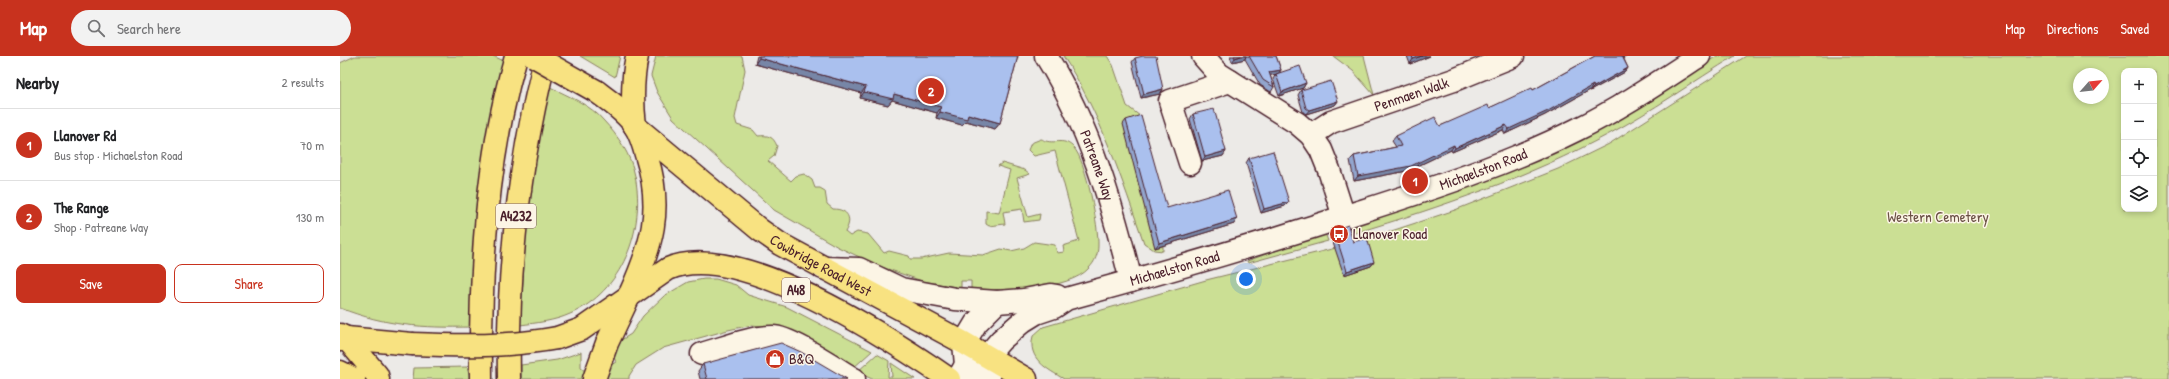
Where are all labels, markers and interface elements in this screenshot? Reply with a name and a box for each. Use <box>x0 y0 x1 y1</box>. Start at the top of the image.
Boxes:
search box <box>71 10 351 46</box>
text: Map <box>20 15 47 41</box>
icon: search <box>85 17 107 39</box>
text: Search here <box>117 18 181 39</box>
text: Map <box>2005 19 2025 38</box>
text: Directions <box>2047 19 2098 38</box>
text: Saved <box>2120 19 2149 38</box>
north arrow <box>2073 68 2109 104</box>
map controls <box>2121 68 2157 212</box>
button: + <box>2121 68 2157 104</box>
text: Nearby <box>16 71 59 94</box>
street label: Penmaen Walk <box>1371 72 1452 116</box>
text: 2 results <box>282 73 324 91</box>
pin: 2 <box>918 76 944 106</box>
button: − <box>2121 104 2157 140</box>
text: Llanover Rd <box>54 125 116 146</box>
street label: Patreane Way <box>1075 127 1120 203</box>
text: 1 <box>27 136 31 154</box>
text: 70 m <box>300 136 324 154</box>
button: locate <box>2121 140 2157 176</box>
street label: Michaelston Road <box>1436 143 1530 195</box>
text: Bus stop · Michaelston Road <box>54 146 182 164</box>
pin: 1 <box>1402 166 1428 196</box>
button: layers <box>2121 176 2157 212</box>
text: The Range <box>54 197 109 218</box>
road number: A4232 <box>496 204 536 228</box>
park label: Western Cemetery <box>1887 206 1989 227</box>
text: 2 <box>26 208 32 226</box>
text: 130 m <box>296 208 324 226</box>
text: Shop · Patreane Way <box>54 218 149 236</box>
bus stop icon: Llanover Road <box>1328 223 1350 245</box>
place label: Llanover Road <box>1353 223 1427 244</box>
street label: Cowbridge Road West <box>766 229 876 302</box>
street label: Michaelston Road <box>1128 245 1222 291</box>
button: Save <box>16 264 166 303</box>
button: Share <box>174 264 324 303</box>
your location <box>1236 269 1256 289</box>
road number: A48 <box>782 278 810 302</box>
shop icon: B&Q <box>764 348 786 370</box>
place label: B&Q <box>789 348 815 369</box>

